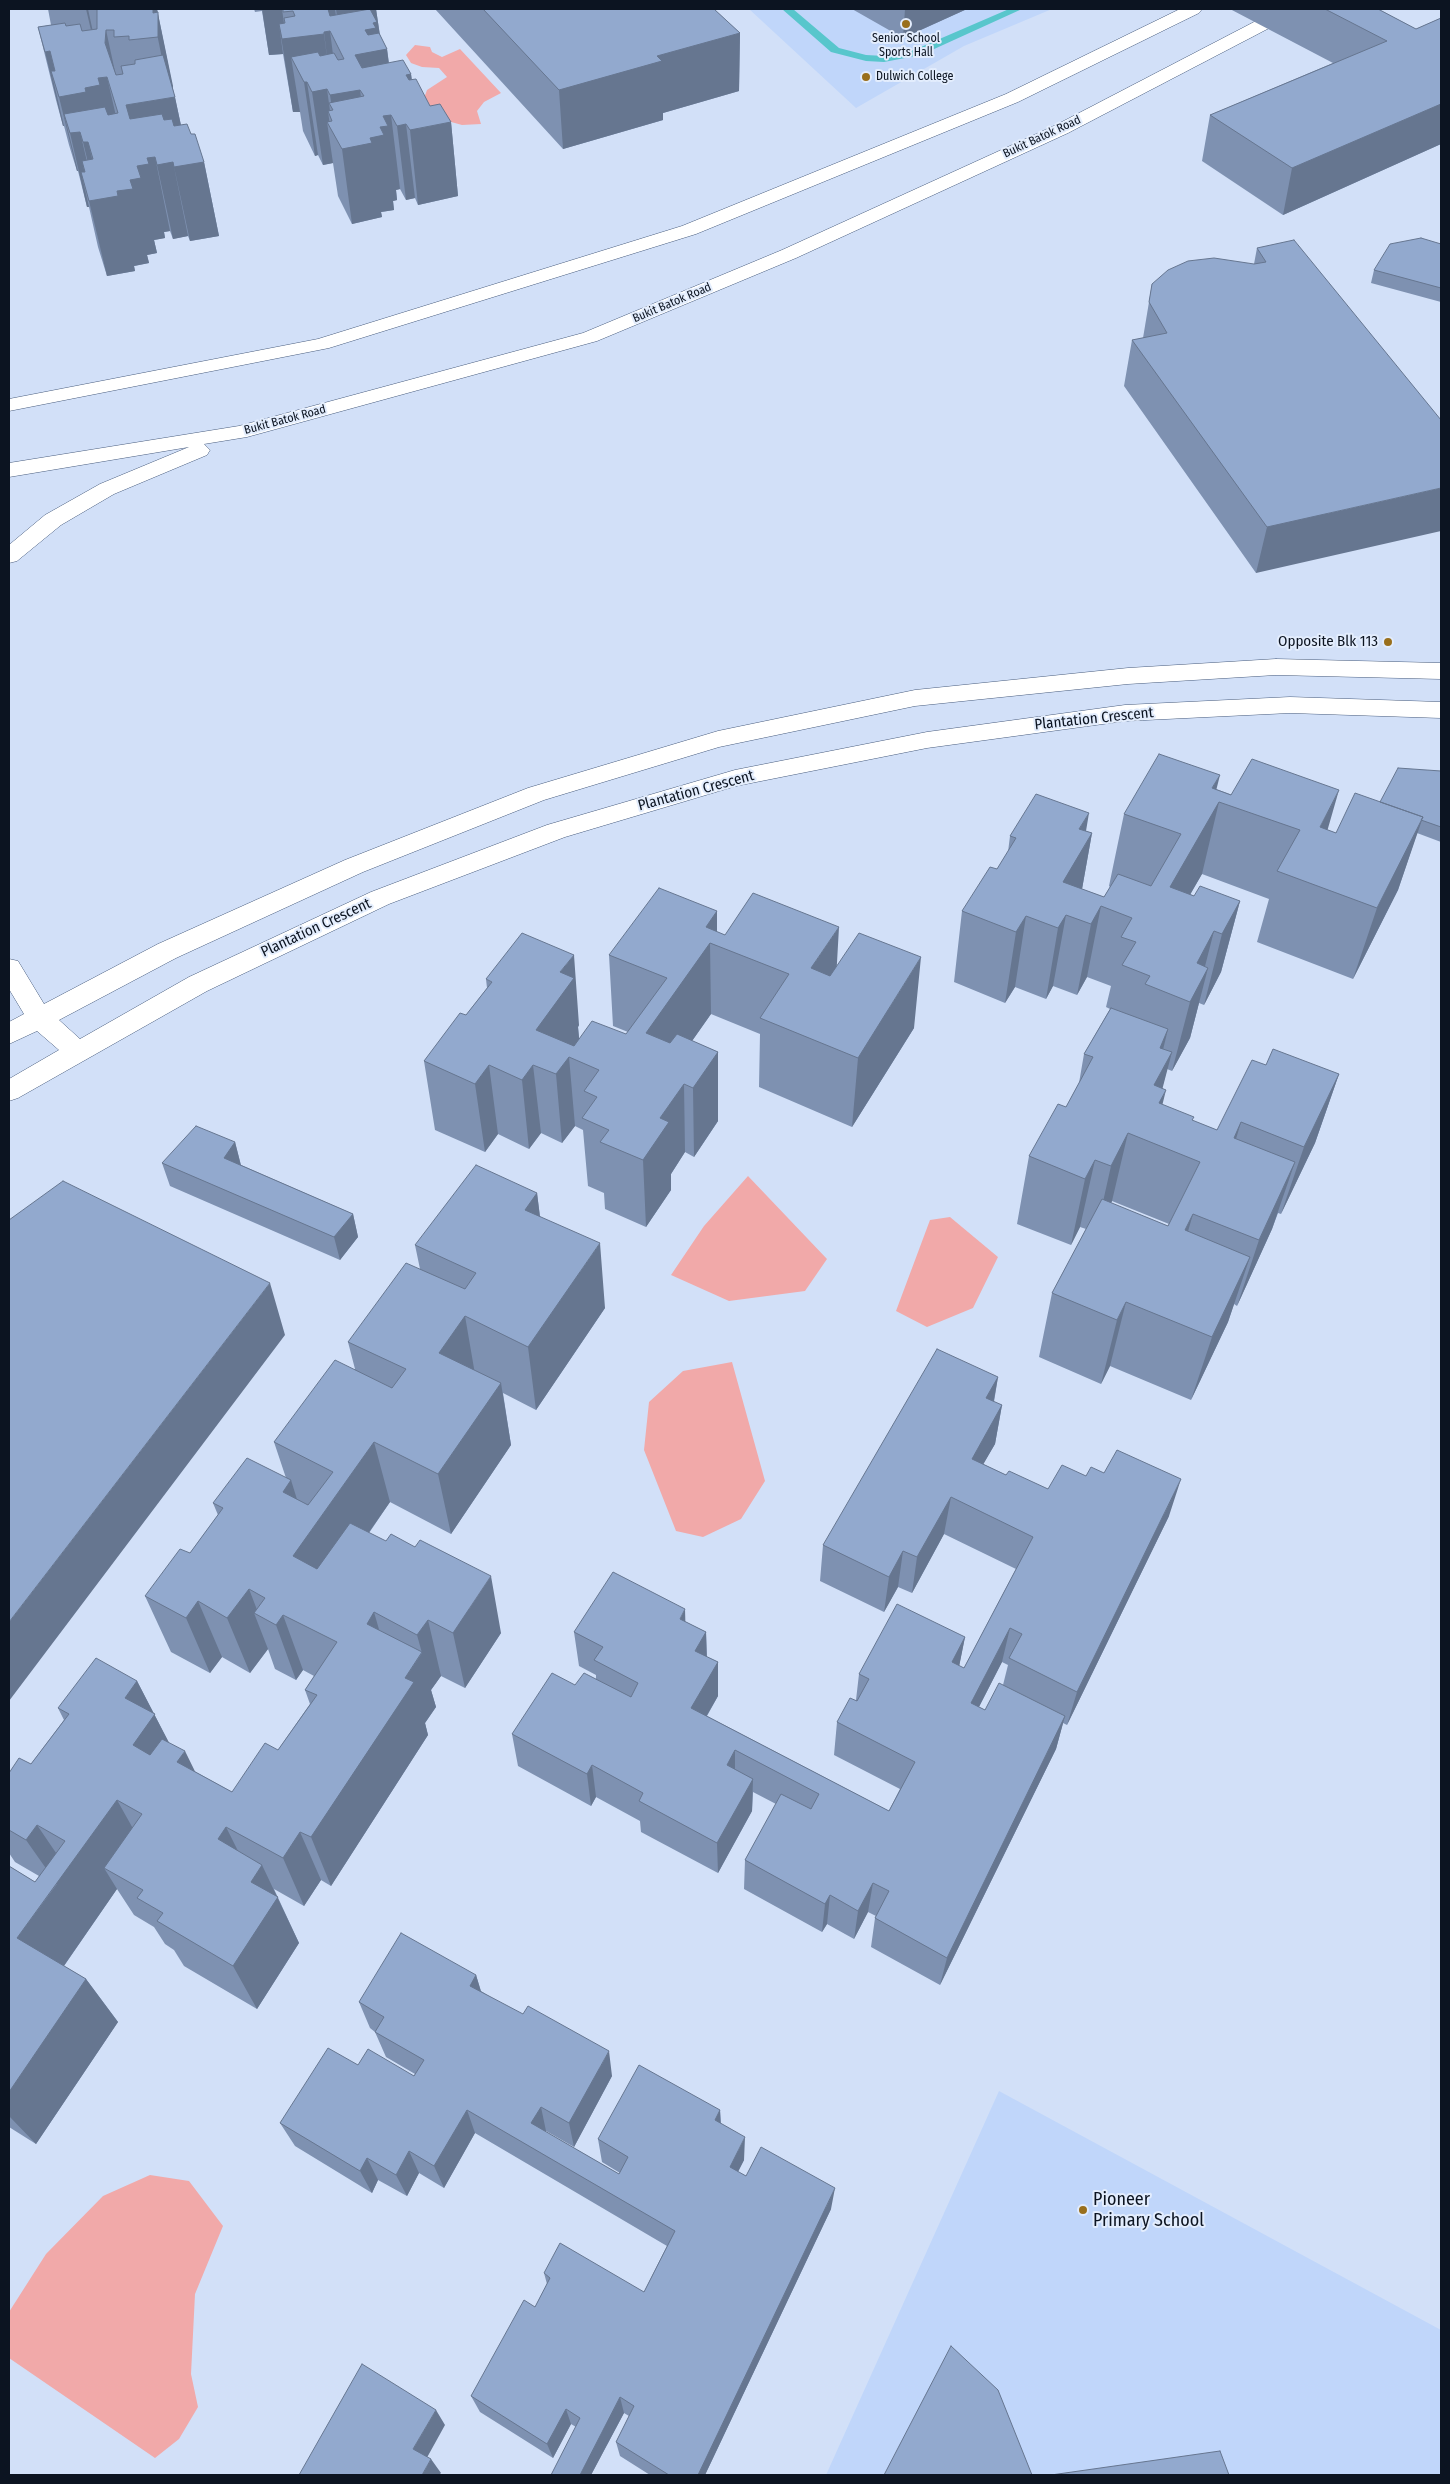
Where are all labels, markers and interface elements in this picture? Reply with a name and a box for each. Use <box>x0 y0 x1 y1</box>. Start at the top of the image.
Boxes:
marker: Senior School Sports Hall <box>900 18 912 30</box>
place label: Senior School Sports Hall <box>872 32 940 60</box>
place label: Dulwich College <box>876 70 953 84</box>
marker: Dulwich College <box>860 71 872 83</box>
street label: Bukit Batok Road <box>1001 113 1083 161</box>
street label: Bukit Batok Road <box>631 280 713 326</box>
street label: Bukit Batok Road <box>243 402 327 438</box>
place label: Opposite Blk 113 <box>1278 633 1378 651</box>
marker: Opposite Blk 113 <box>1382 636 1394 648</box>
street label: Plantation Crescent <box>1034 704 1154 734</box>
street label: Plantation Crescent <box>636 767 756 815</box>
street label: Plantation Crescent <box>258 895 374 961</box>
place label: Pioneer Primary School <box>1093 2189 1204 2232</box>
marker: Pioneer Primary School <box>1077 2204 1089 2216</box>

